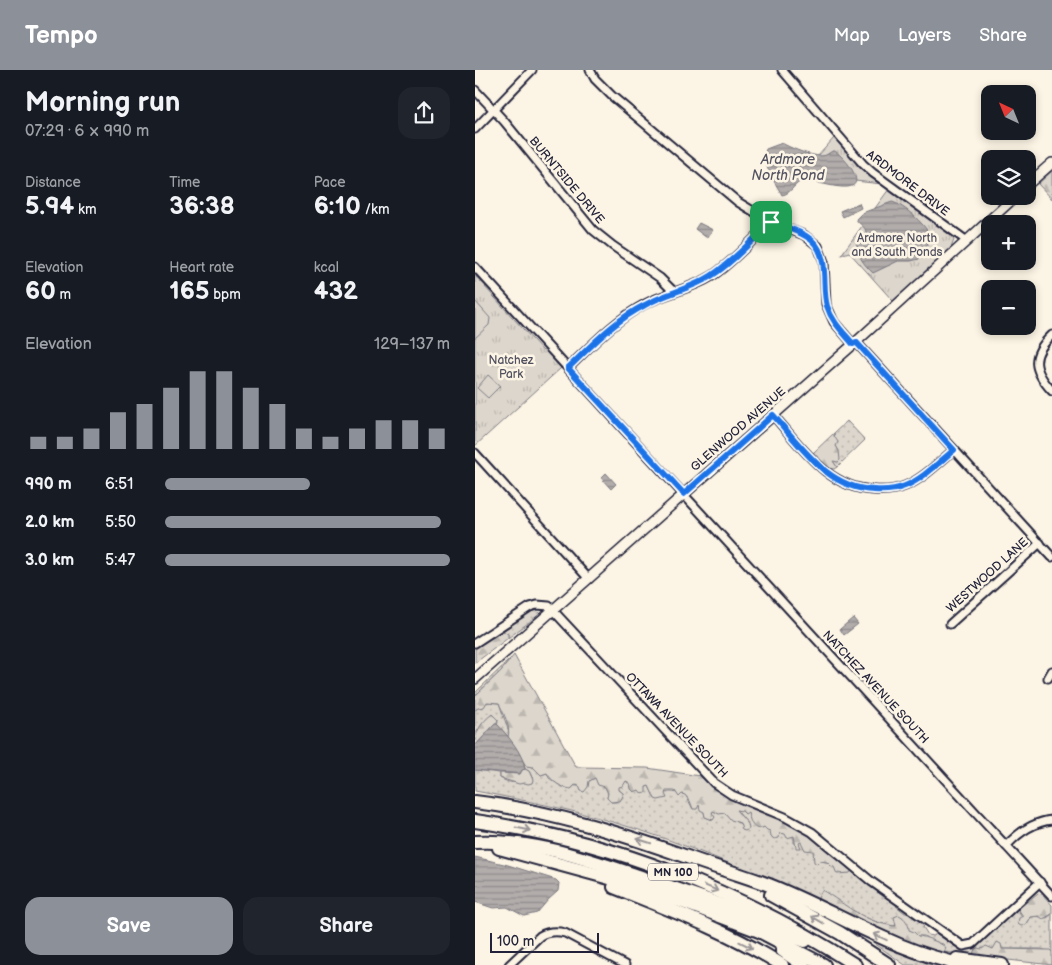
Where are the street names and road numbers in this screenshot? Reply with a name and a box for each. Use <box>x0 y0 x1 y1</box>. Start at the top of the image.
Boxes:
street label: BURNTSIDE DRIVE <box>526 134 607 227</box>
street label: ARDMORE DRIVE <box>863 147 952 220</box>
street label: GLENWOOD AVENUE <box>688 384 789 475</box>
street label: WESTWOOD LANE <box>943 535 1031 616</box>
street label: NATCHEZ AVENUE SOUTH <box>819 628 932 747</box>
street label: OTTAWA AVENUE SOUTH <box>622 670 731 781</box>
road number: MN 100 <box>648 864 698 880</box>

